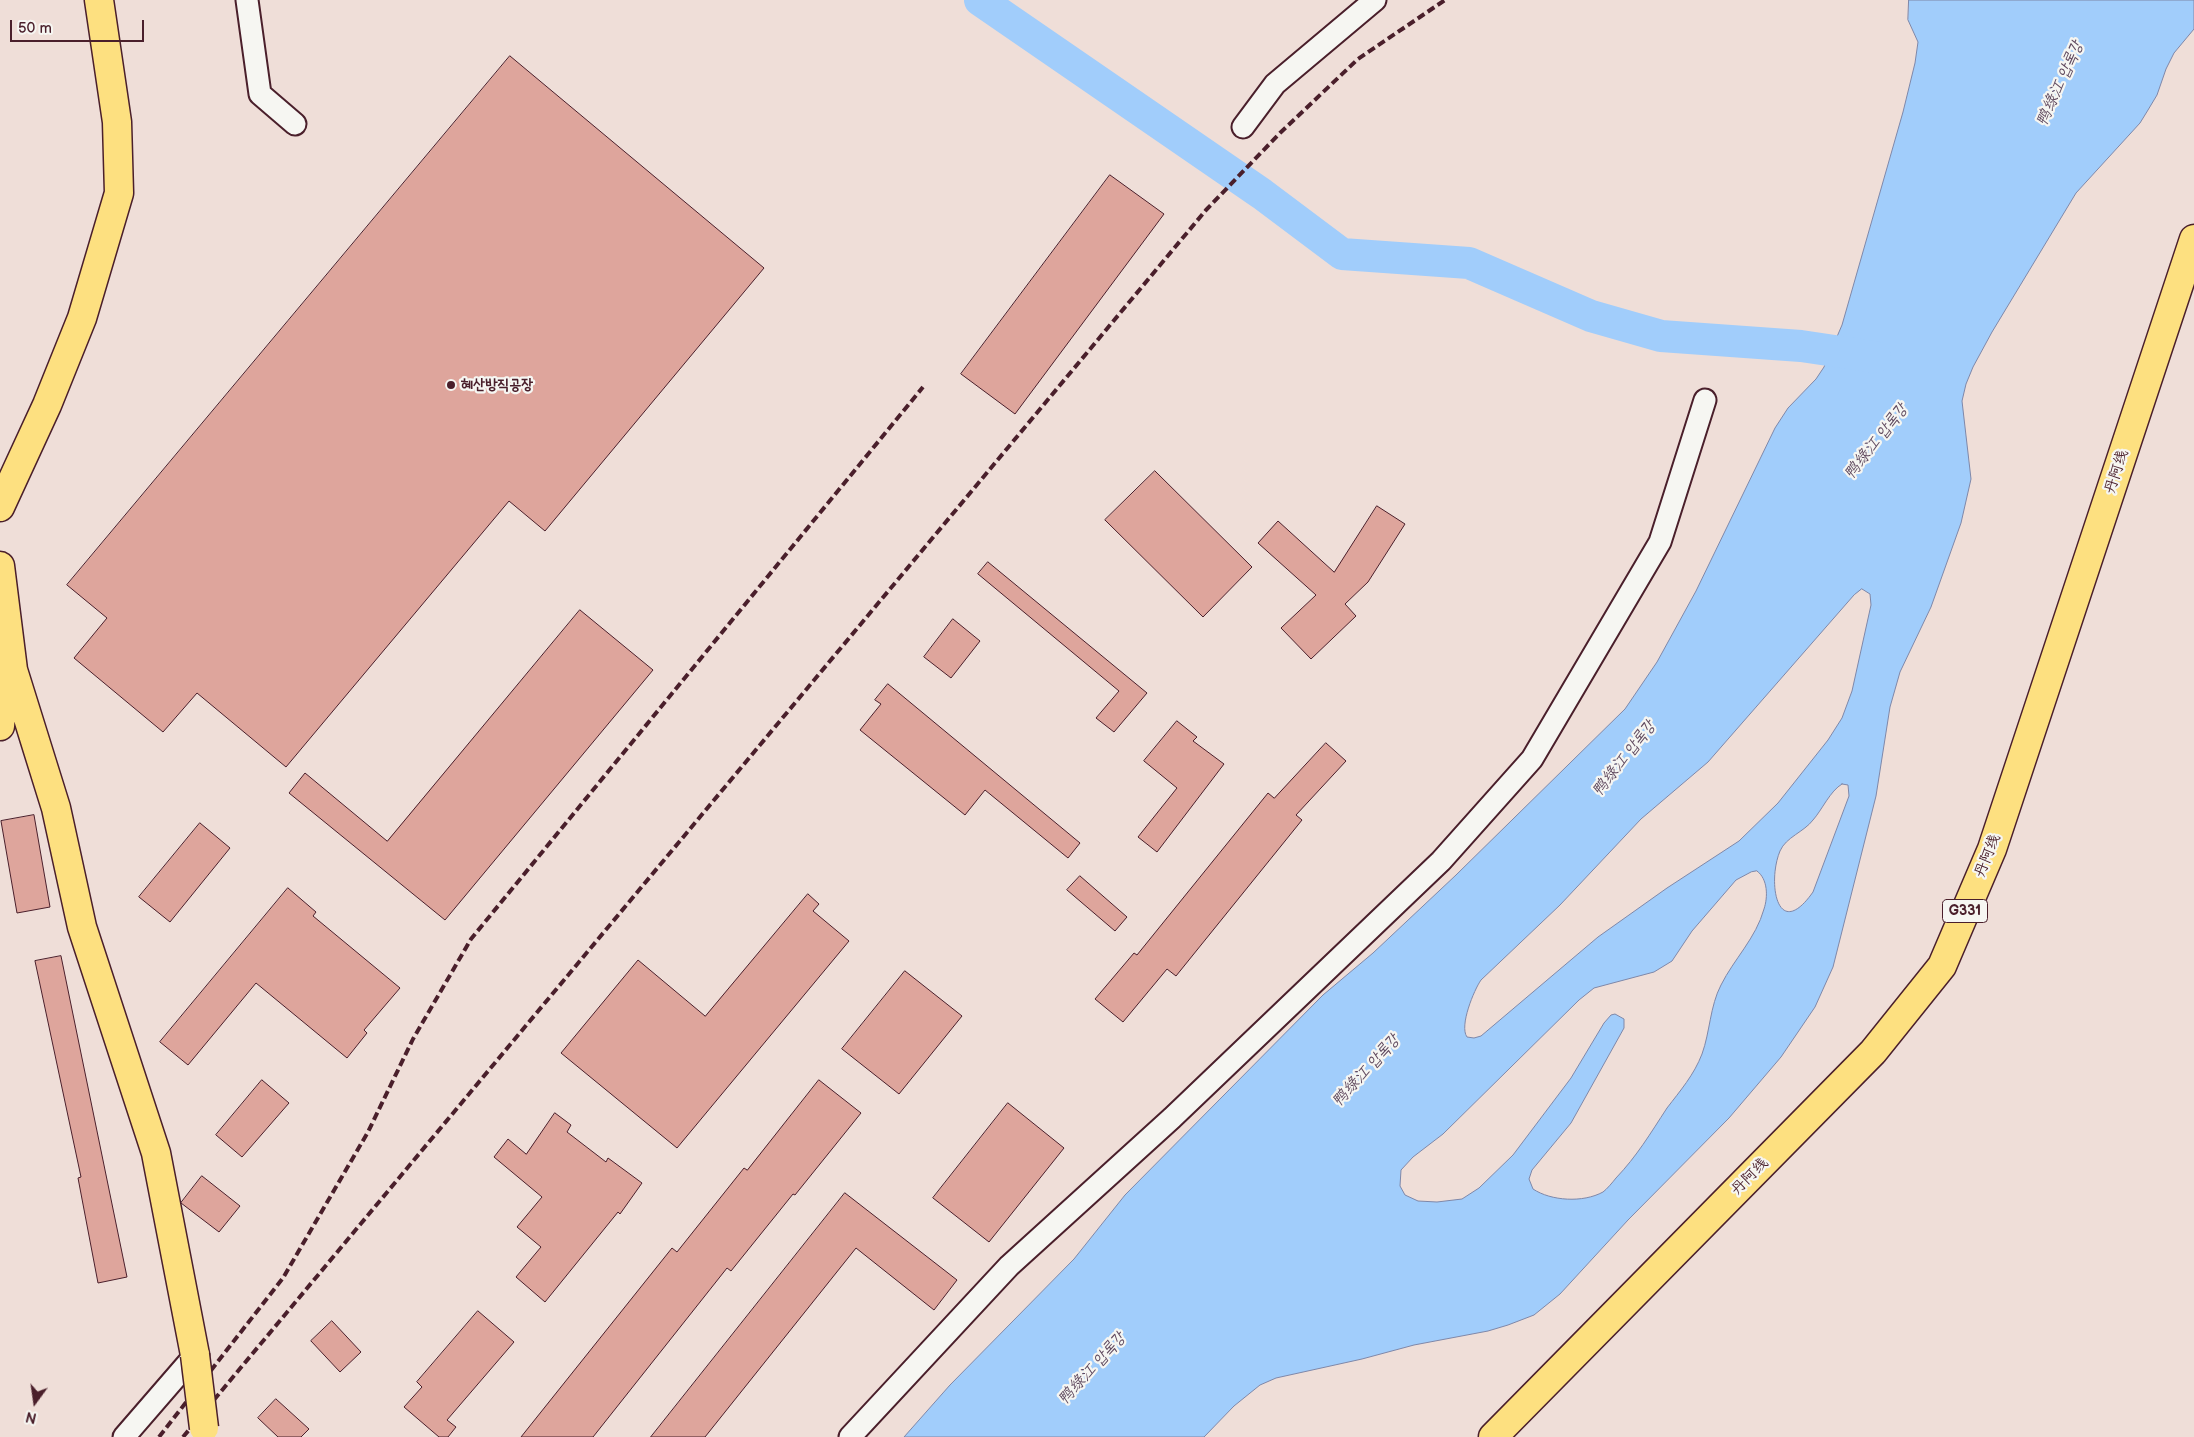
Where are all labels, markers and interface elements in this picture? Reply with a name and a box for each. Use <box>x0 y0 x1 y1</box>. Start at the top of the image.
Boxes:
scale bar <box>12 10 146 42</box>
text: 50 m <box>18 19 52 38</box>
water label: 鸭绿江 압록강 <box>2033 39 2087 129</box>
place label: 혜산방직공장 <box>461 376 533 394</box>
marker: 혜산방직공장 <box>445 379 457 391</box>
water label: 鸭绿江 압록강 <box>1840 400 1912 484</box>
street label: 丹阿线 <box>2101 448 2133 496</box>
water label: 鸭绿江 압록강 <box>1588 717 1660 801</box>
street label: 丹阿线 <box>1971 832 2005 880</box>
road number: G331 <box>1942 899 1988 922</box>
water label: 鸭绿江 압록강 <box>1328 1031 1404 1111</box>
street label: 丹阿线 <box>1728 1155 1772 1199</box>
water label: 鸭绿江 압록강 <box>1054 1329 1130 1409</box>
north arrow <box>10 1377 60 1427</box>
text: N <box>24 1408 38 1427</box>

